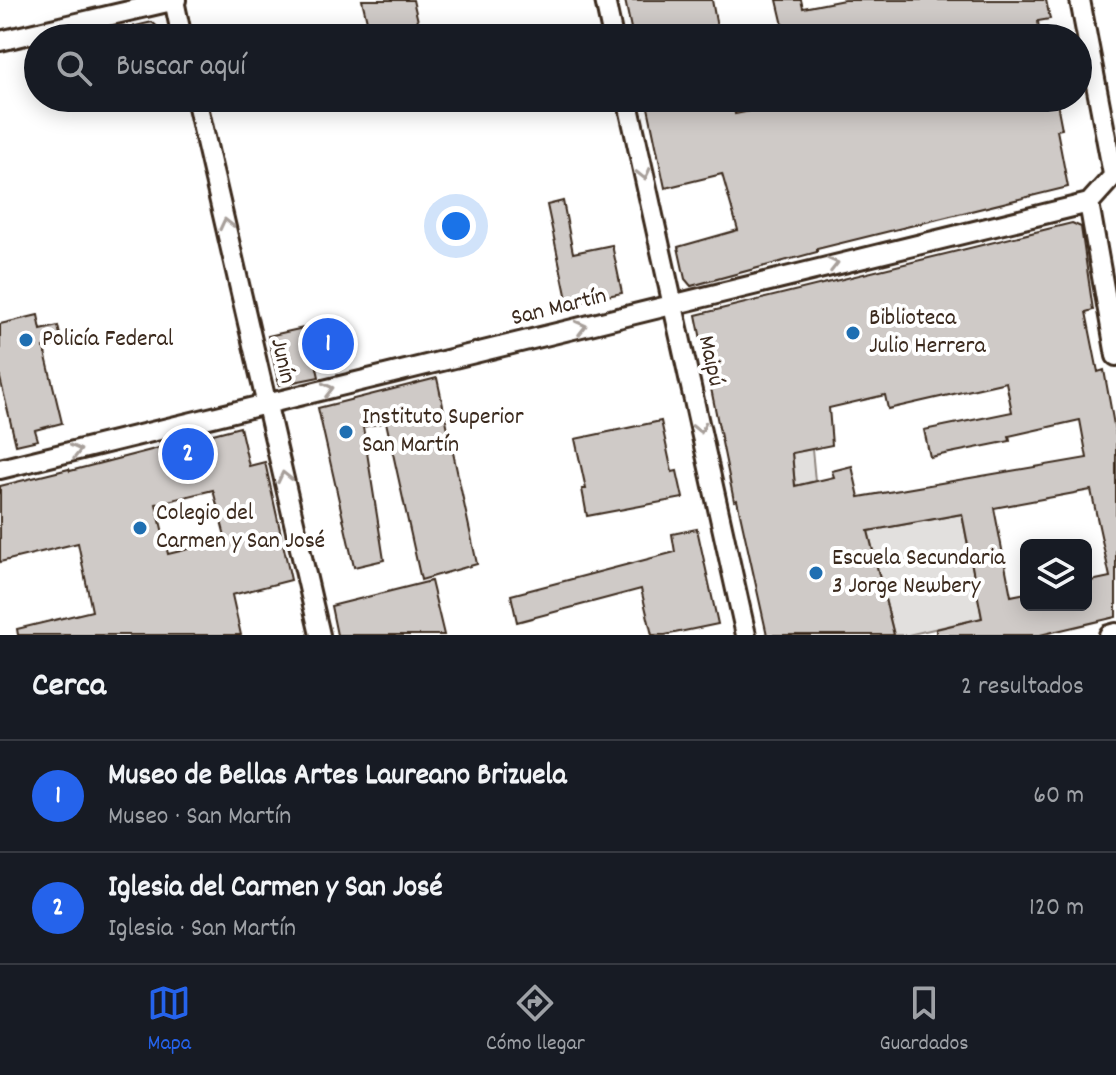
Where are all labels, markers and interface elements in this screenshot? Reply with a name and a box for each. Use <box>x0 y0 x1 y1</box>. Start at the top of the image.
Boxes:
search box <box>24 24 1092 112</box>
icon: search <box>52 46 96 90</box>
text: Buscar aquí <box>116 47 246 90</box>
one-way arrow <box>635 167 652 180</box>
your location <box>436 206 476 246</box>
one-way arrow <box>218 217 235 231</box>
one-way arrow <box>826 257 840 274</box>
street label: San Martín <box>508 280 610 336</box>
place label: Biblioteca Julio Herrera <box>869 302 986 364</box>
pin: 1 <box>302 314 354 374</box>
one-way arrow <box>573 319 587 336</box>
place label: Policía Federal <box>42 323 174 357</box>
marker: Biblioteca Julio Herrera <box>844 324 862 342</box>
marker: Policía Federal <box>17 331 35 349</box>
street label: Maipú <box>688 332 732 390</box>
street label: Junín <box>260 335 304 387</box>
one-way arrow <box>321 381 335 398</box>
place label: Instituto Superior San Martín <box>362 401 524 463</box>
one-way arrow <box>691 421 708 434</box>
marker: Instituto Superior San Martín <box>337 423 355 441</box>
pin: 2 <box>162 424 214 484</box>
one-way arrow <box>68 443 82 460</box>
one-way arrow <box>276 471 293 484</box>
place label: Colegio del Carmen y San José <box>156 497 325 559</box>
marker: Colegio del Carmen y San José <box>131 519 149 537</box>
map controls <box>1020 539 1092 611</box>
button: layers <box>1020 539 1092 611</box>
place label: Escuela Secundaria 3 Jorge Newbery <box>832 542 1006 604</box>
marker: Escuela Secundaria 3 Jorge Newbery <box>807 564 825 582</box>
text: Cerca <box>32 663 106 712</box>
text: 2 resultados <box>961 669 1084 706</box>
text: Museo de Bellas Artes Laureano Brizuela <box>108 756 567 799</box>
text: 1 <box>55 778 61 815</box>
text: 60 m <box>1033 778 1084 815</box>
text: Museo · San Martín <box>108 799 291 836</box>
text: Iglesia del Carmen y San José <box>108 868 443 911</box>
text: 2 <box>52 890 64 927</box>
text: 120 m <box>1029 890 1084 927</box>
text: Iglesia · San Martín <box>108 911 296 948</box>
tab: Mapa <box>147 981 191 1060</box>
tab: Cómo llegar <box>486 981 585 1060</box>
tab: Guardados <box>880 981 969 1060</box>

